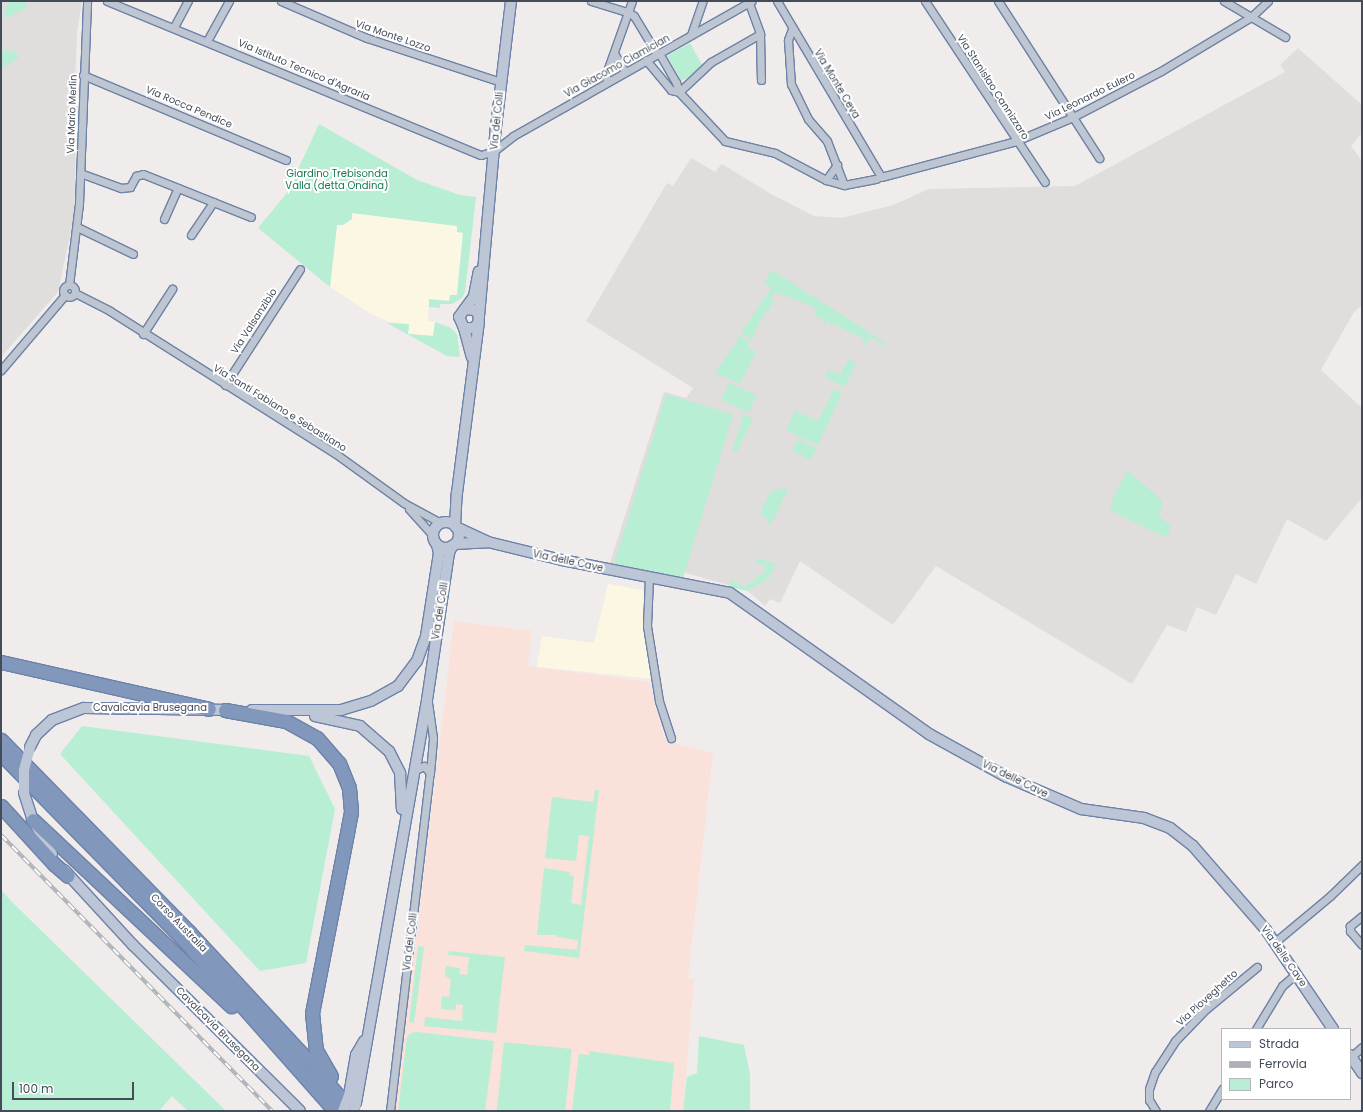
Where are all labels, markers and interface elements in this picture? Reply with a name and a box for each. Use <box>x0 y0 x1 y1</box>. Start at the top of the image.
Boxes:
street label: Via Monte Lozzo <box>354 18 432 54</box>
street label: Via Giacomo Ciamician <box>562 32 672 100</box>
street label: Via Stanislao Cannizzaro <box>954 32 1032 142</box>
street label: Via Istituto Tecnico d'Agraria <box>236 37 372 103</box>
street label: Via Monte Ceva <box>812 47 862 121</box>
street label: Via Leonardo Eulero <box>1043 69 1137 123</box>
street label: Via Mario Merlin <box>65 74 79 154</box>
street label: Via Rocca Pendice <box>144 83 234 131</box>
street label: Via dei Colli <box>488 91 506 151</box>
park label: Giardino Trebisonda Valla (detta Ondina) <box>285 167 389 190</box>
street label: Via Valsanzibio <box>228 286 280 356</box>
street label: Via Santi Fabiano e Sebastiano <box>211 362 349 454</box>
street label: Via delle Cave <box>532 548 604 574</box>
street label: Via dei Colli <box>430 581 450 641</box>
street label: Cavalcavia Brusegana <box>93 702 207 714</box>
street label: Via delle Cave <box>980 758 1050 800</box>
street label: Corso Australia <box>148 891 210 955</box>
street label: Via dei Colli <box>400 912 420 972</box>
street label: Via delle Cave <box>1259 923 1309 989</box>
street label: Via Pioveghetto <box>1174 967 1240 1029</box>
street label: Cavalcavia Brusegana <box>173 984 263 1074</box>
legend <box>1221 1028 1351 1100</box>
text: Strada <box>1259 1035 1299 1052</box>
text: Ferrovia <box>1259 1055 1307 1072</box>
scale bar <box>14 1074 136 1100</box>
text: Parco <box>1259 1075 1294 1092</box>
text: 100 m <box>19 1080 53 1097</box>

